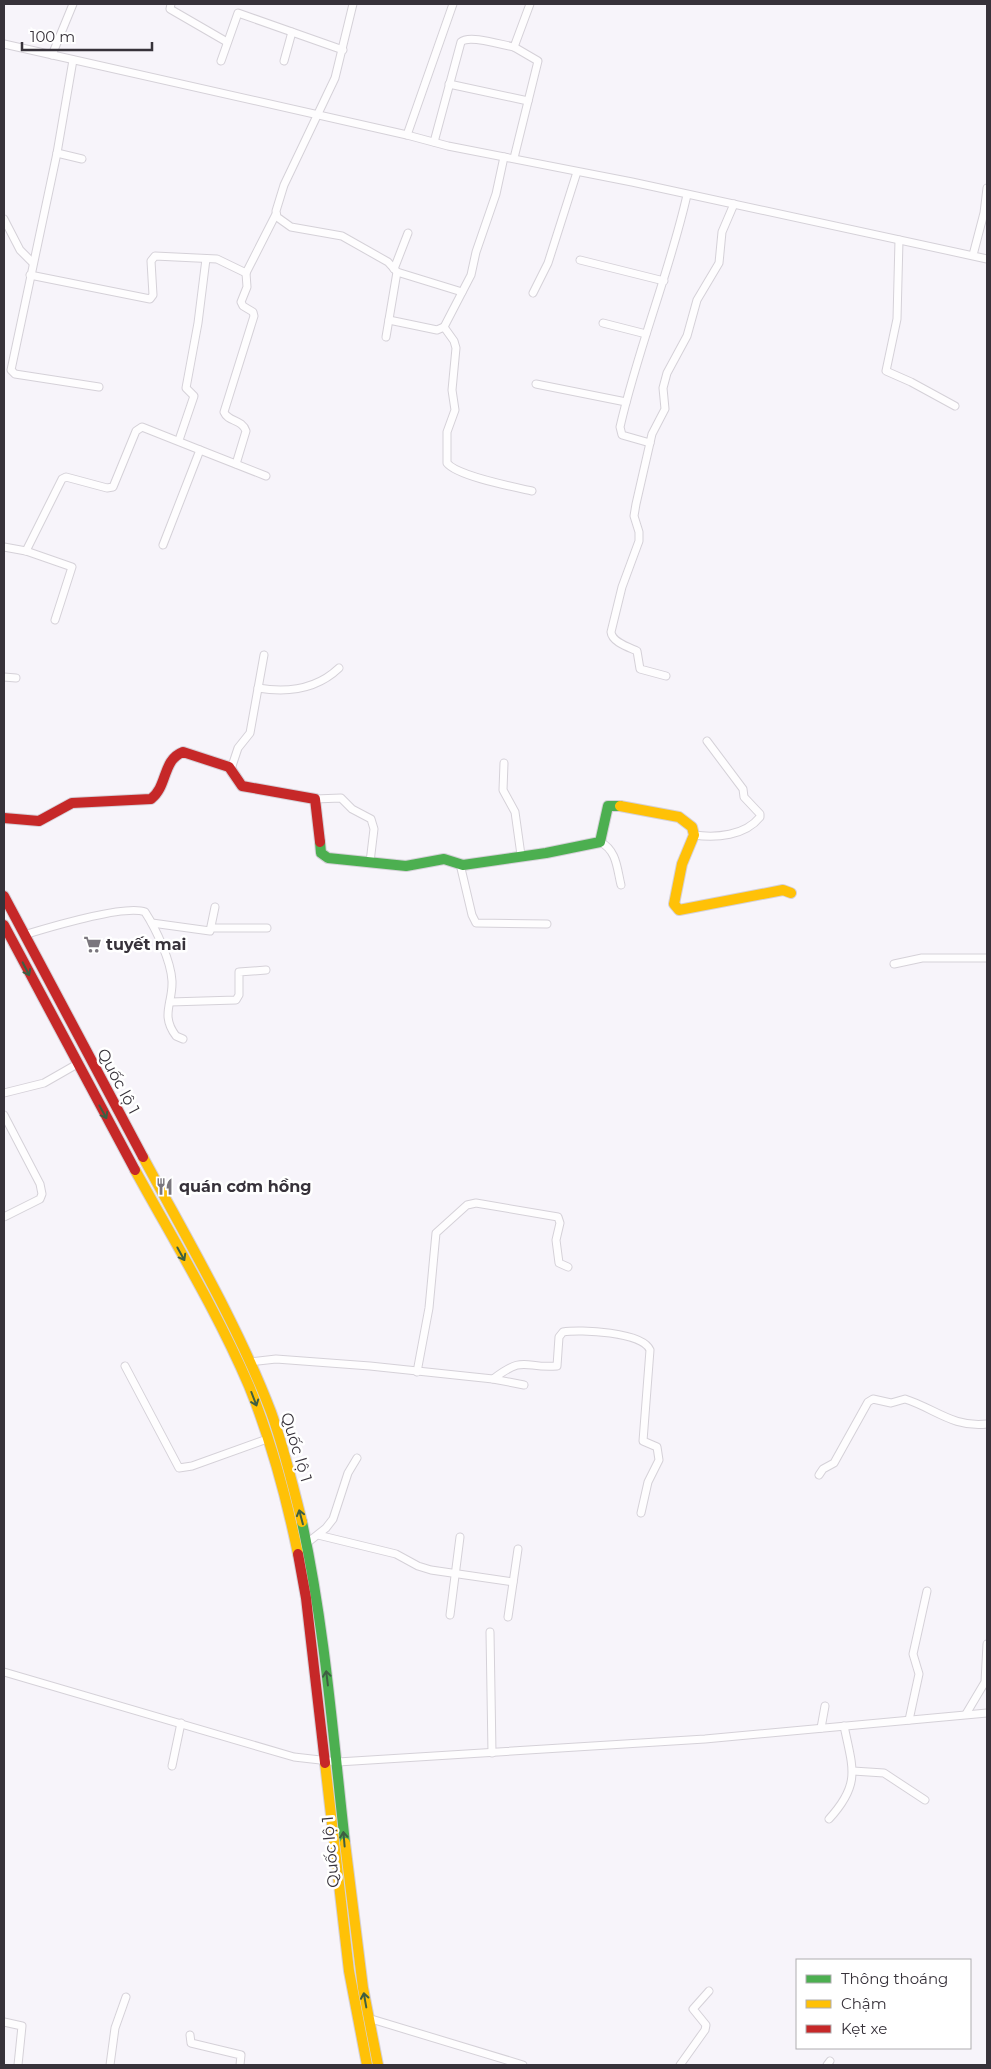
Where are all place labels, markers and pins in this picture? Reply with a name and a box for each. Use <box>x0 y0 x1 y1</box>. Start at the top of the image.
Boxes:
supermarket icon: tuyết mai <box>82 934 102 954</box>
place label: tuyết mai <box>106 935 186 954</box>
restaurant icon: quán cơm hồng <box>155 1176 175 1196</box>
place label: quán cơm hồng <box>179 1177 312 1196</box>

